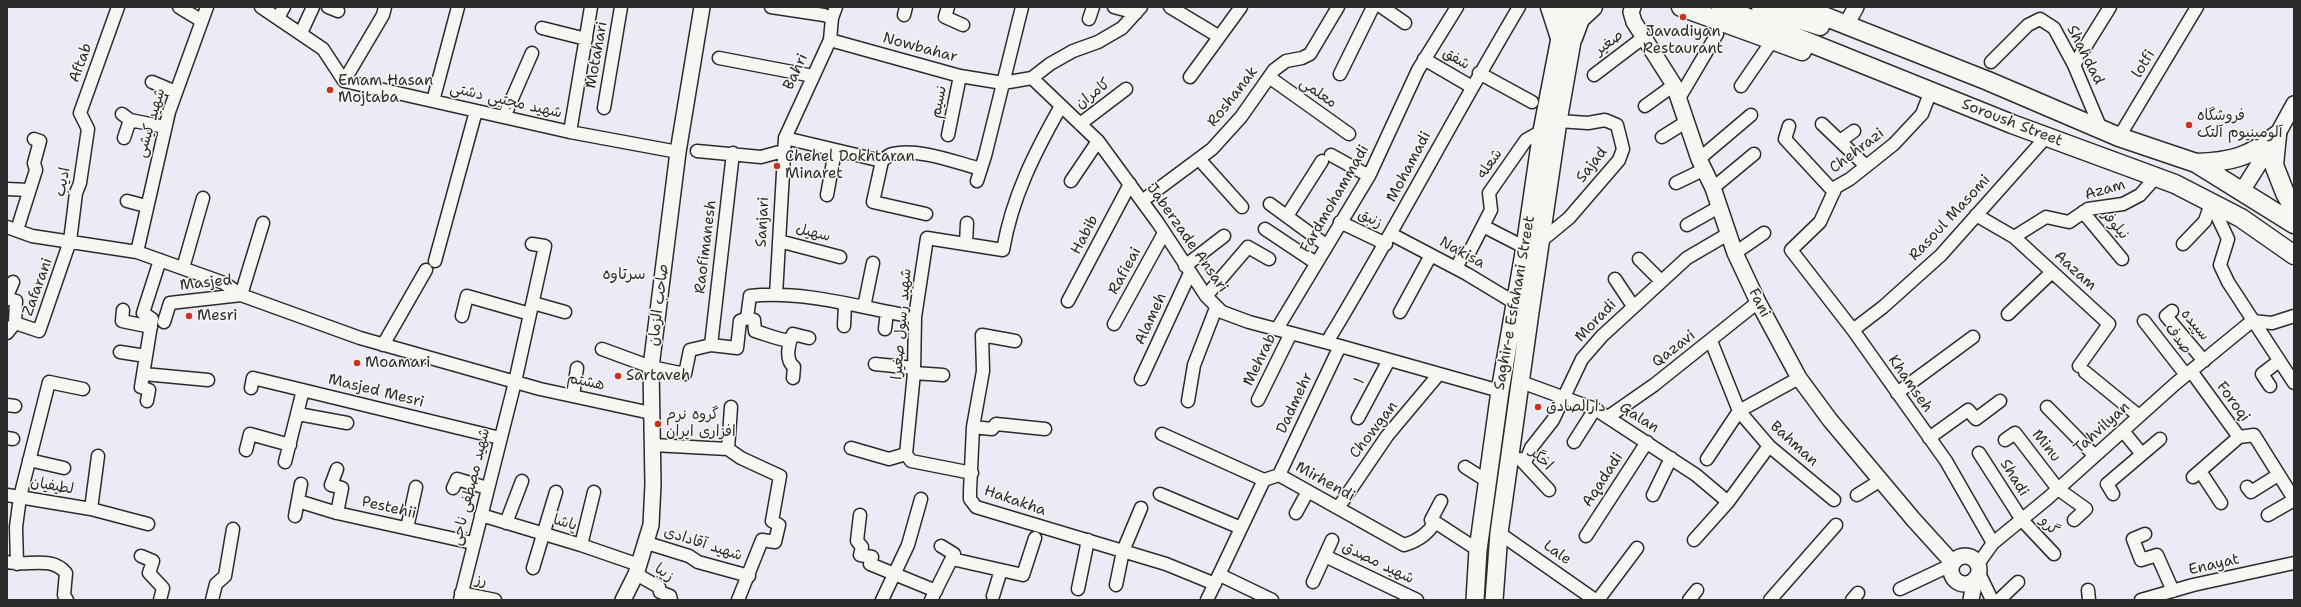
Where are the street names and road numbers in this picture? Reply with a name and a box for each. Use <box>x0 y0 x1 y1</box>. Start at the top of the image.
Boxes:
street label: Motahari <box>582 20 612 90</box>
street label: Shahdad <box>2062 22 2108 88</box>
street label: صغیر <box>1591 26 1627 60</box>
street label: Nowbahar <box>881 29 959 67</box>
street label: Aftab <box>66 41 96 85</box>
street label: شفق <box>1439 44 1473 74</box>
street label: lotfi <box>2129 47 2159 81</box>
street label: Bahri <box>780 51 812 93</box>
street label: Roshanak <box>1204 63 1262 131</box>
street label: معلمی <box>1296 74 1340 112</box>
street label: کامران <box>1072 75 1114 113</box>
street label: شهید مجتبی دشتی <box>448 79 564 123</box>
street label: نسیم <box>927 84 951 120</box>
street label: شهید کیشی <box>133 86 169 160</box>
street label: Soroush Street <box>1959 95 2065 151</box>
street label: Chehrazi <box>1826 125 1888 177</box>
street label: Mohamadi <box>1383 129 1435 205</box>
street label: Fardmohammadi <box>1297 142 1373 256</box>
street label: Sajad <box>1573 144 1611 186</box>
street label: شعله <box>1473 146 1507 182</box>
street label: ادیب <box>51 166 75 198</box>
street label: Rasoul Masomi <box>1906 171 1994 265</box>
street label: Azam <box>2083 176 2127 204</box>
street label: Jaberzade Ansari <box>1142 180 1232 296</box>
street label: Sanjari <box>753 196 773 248</box>
street label: Raofimanesh <box>691 199 721 295</box>
street label: زنبق <box>1355 205 1385 233</box>
street label: نیلوفر <box>2098 207 2132 243</box>
street label: Habib <box>1067 212 1103 258</box>
street label: Saghir-e Esfahani Street <box>1491 214 1539 392</box>
street label: سهیل <box>794 220 832 246</box>
street label: Nakisa <box>1436 233 1488 273</box>
street label: Rafieai <box>1105 244 1145 298</box>
street label: Aazam <box>2050 247 2100 295</box>
street label: Zafarani <box>19 256 57 318</box>
street label: صاحب الزمان <box>645 263 673 347</box>
street label: شهید رسول صغیرا <box>888 268 916 380</box>
street label: Masjed <box>179 271 233 295</box>
street label: Fani <box>1744 285 1774 321</box>
street label: Alameh <box>1131 290 1171 348</box>
street label: Moradi <box>1571 296 1621 346</box>
street label: سپیده <box>2177 305 2213 345</box>
street label: صدف <box>2161 320 2195 358</box>
street label: Qazavi <box>1649 327 1699 371</box>
street label: Mehrab <box>1240 331 1280 389</box>
street label: Khamseh <box>1884 352 1936 416</box>
street label: هشتم <box>566 369 606 395</box>
street label: Dadmehr <box>1273 369 1317 437</box>
street label: Masjed Mesri <box>326 370 426 412</box>
street label: ۱ <box>1351 374 1369 388</box>
street label: Foroqi <box>2212 378 2254 426</box>
street label: Chowgan <box>1346 398 1402 462</box>
street label: Tahvilyan <box>2070 398 2134 458</box>
street label: Galan <box>1616 399 1662 437</box>
street label: Bahman <box>1766 418 1822 470</box>
street label: شهید مصطفی ناجی <box>448 426 494 548</box>
street label: Minu <box>2028 426 2064 466</box>
street label: اخگر <box>1526 444 1556 474</box>
street label: Aqadadi <box>1579 449 1627 511</box>
street label: Shadi <box>1996 456 2032 500</box>
street label: Mirhendi <box>1292 458 1358 506</box>
street label: لطیفیان <box>29 473 75 499</box>
street label: Hakakha <box>982 482 1048 520</box>
street label: Pestehii <box>360 493 418 523</box>
street label: پاشا <box>551 511 579 535</box>
street label: گرو <box>2036 513 2062 539</box>
street label: شهید آقادادی <box>661 523 745 565</box>
street label: Lale <box>1539 537 1575 569</box>
street label: شهید مصدق <box>1339 538 1417 588</box>
street label: Enayat <box>2187 550 2241 580</box>
street label: زیبا <box>651 560 677 586</box>
street label: رز <box>474 571 488 591</box>

